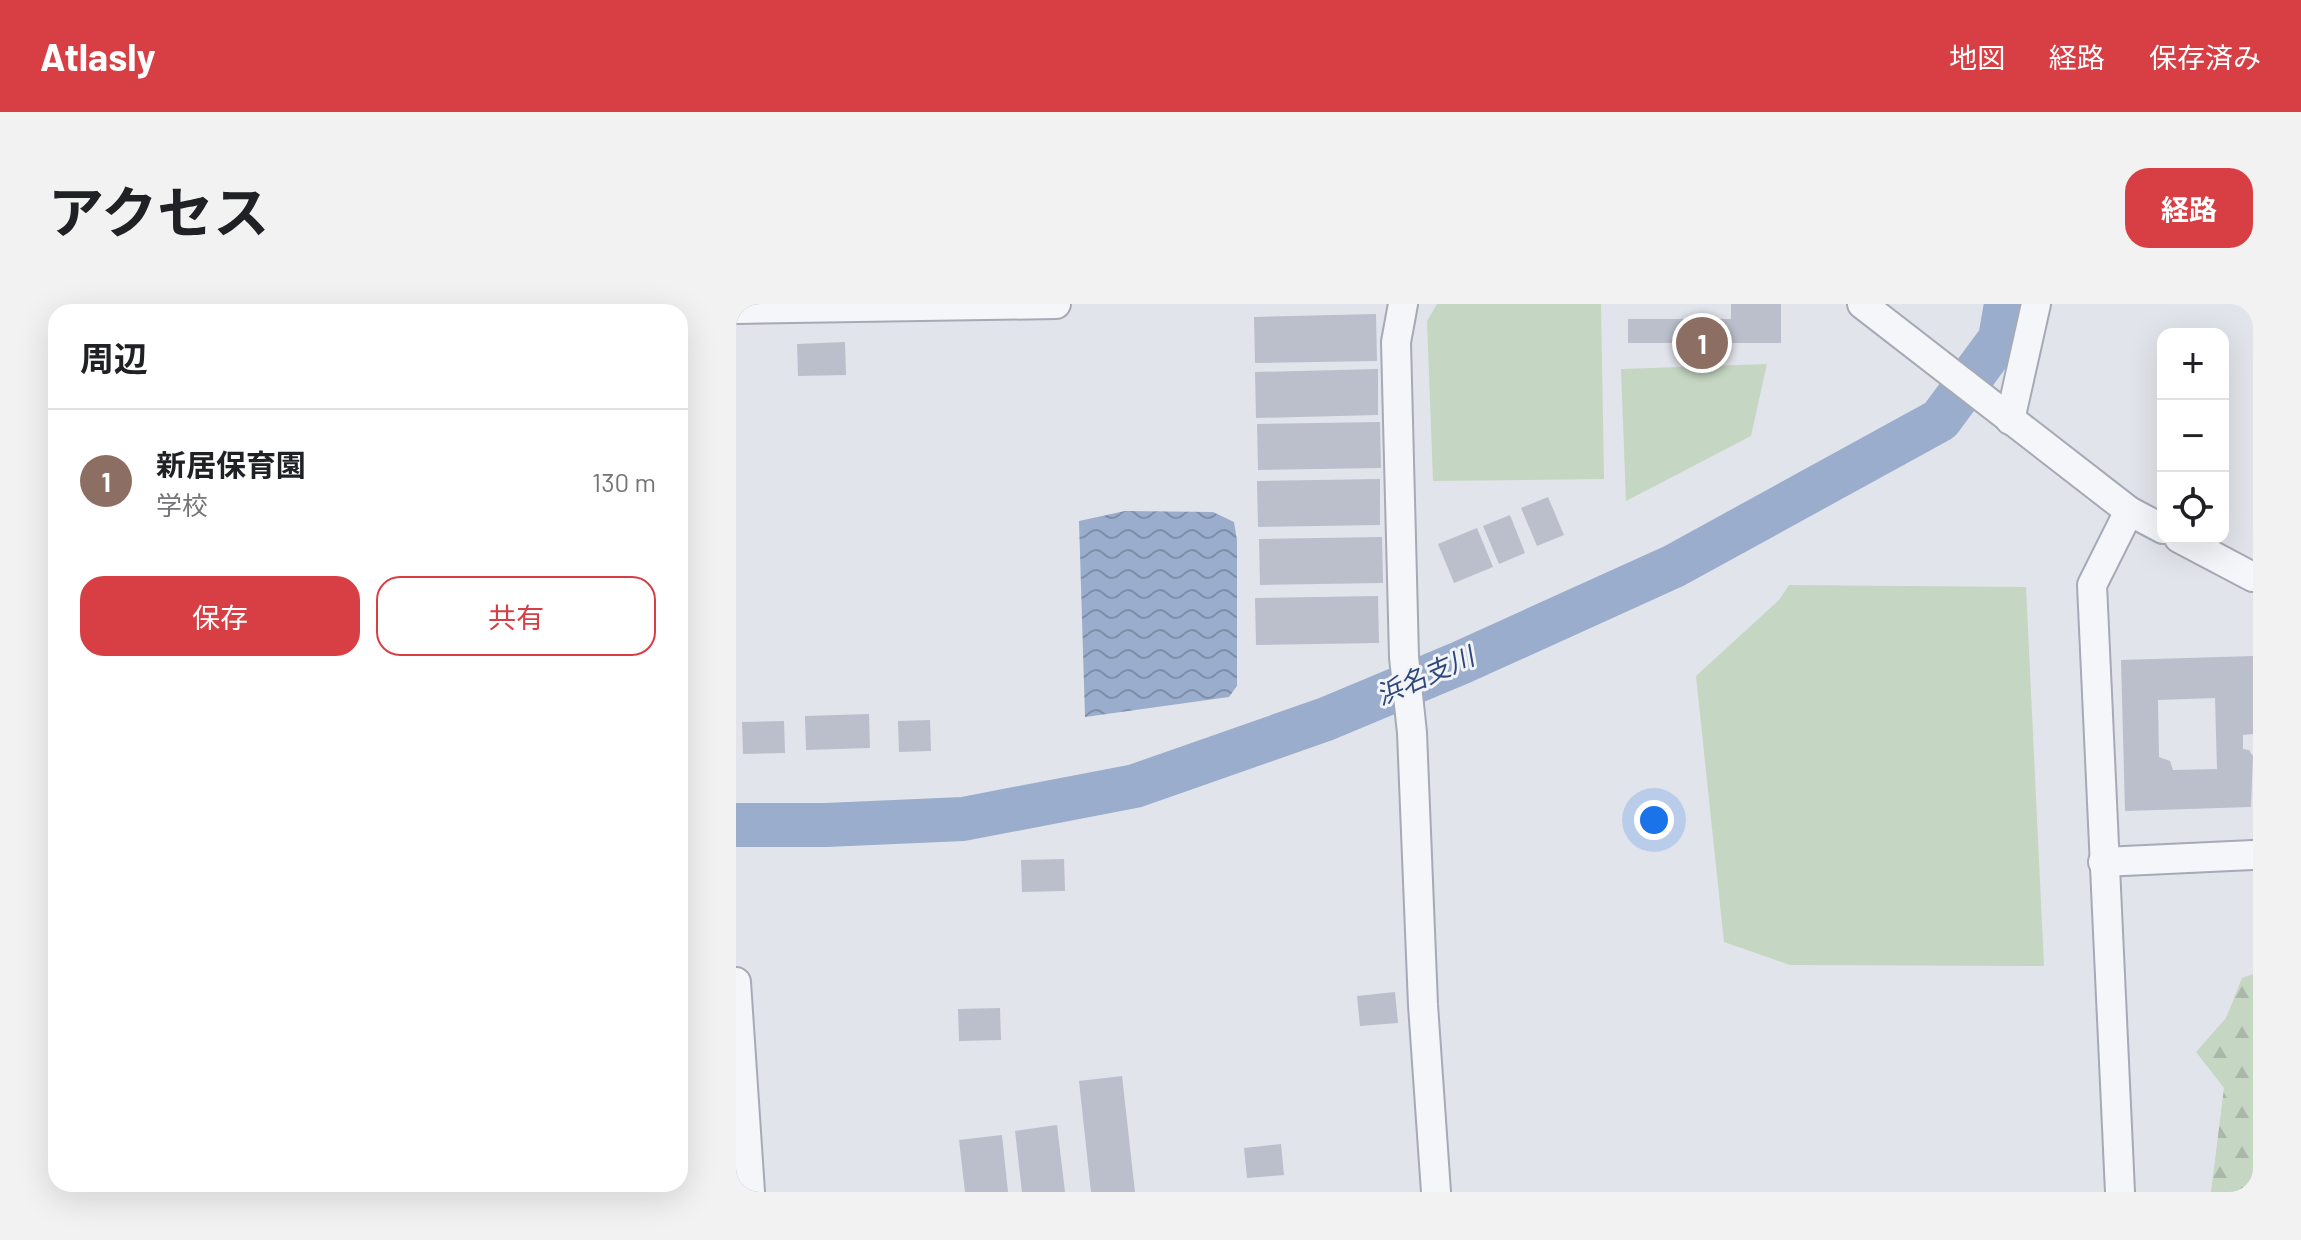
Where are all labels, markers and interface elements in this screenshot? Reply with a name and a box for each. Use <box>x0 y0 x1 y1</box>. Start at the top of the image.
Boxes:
text: Atlasly <box>40 33 156 79</box>
text: 地図 <box>1949 40 2005 74</box>
text: 経路 <box>2049 40 2105 74</box>
text: 保存済み <box>2149 40 2261 74</box>
button: 経路 <box>2125 168 2253 248</box>
text: アクセス <box>48 177 269 244</box>
pin: 1 <box>1676 313 1728 373</box>
map controls <box>2157 328 2229 544</box>
button: + <box>2157 328 2229 400</box>
text: 周辺 <box>80 337 148 378</box>
button: − <box>2157 400 2229 472</box>
text: 新居保育園 <box>156 446 306 482</box>
text: 1 <box>101 466 111 497</box>
text: 130 m <box>592 466 656 497</box>
button: locate <box>2157 472 2229 544</box>
text: 学校 <box>156 489 208 520</box>
button: 保存 <box>80 576 360 656</box>
button: 共有 <box>376 576 656 656</box>
water label: 浜名支川 <box>1371 638 1481 710</box>
your location <box>1634 800 1674 840</box>

